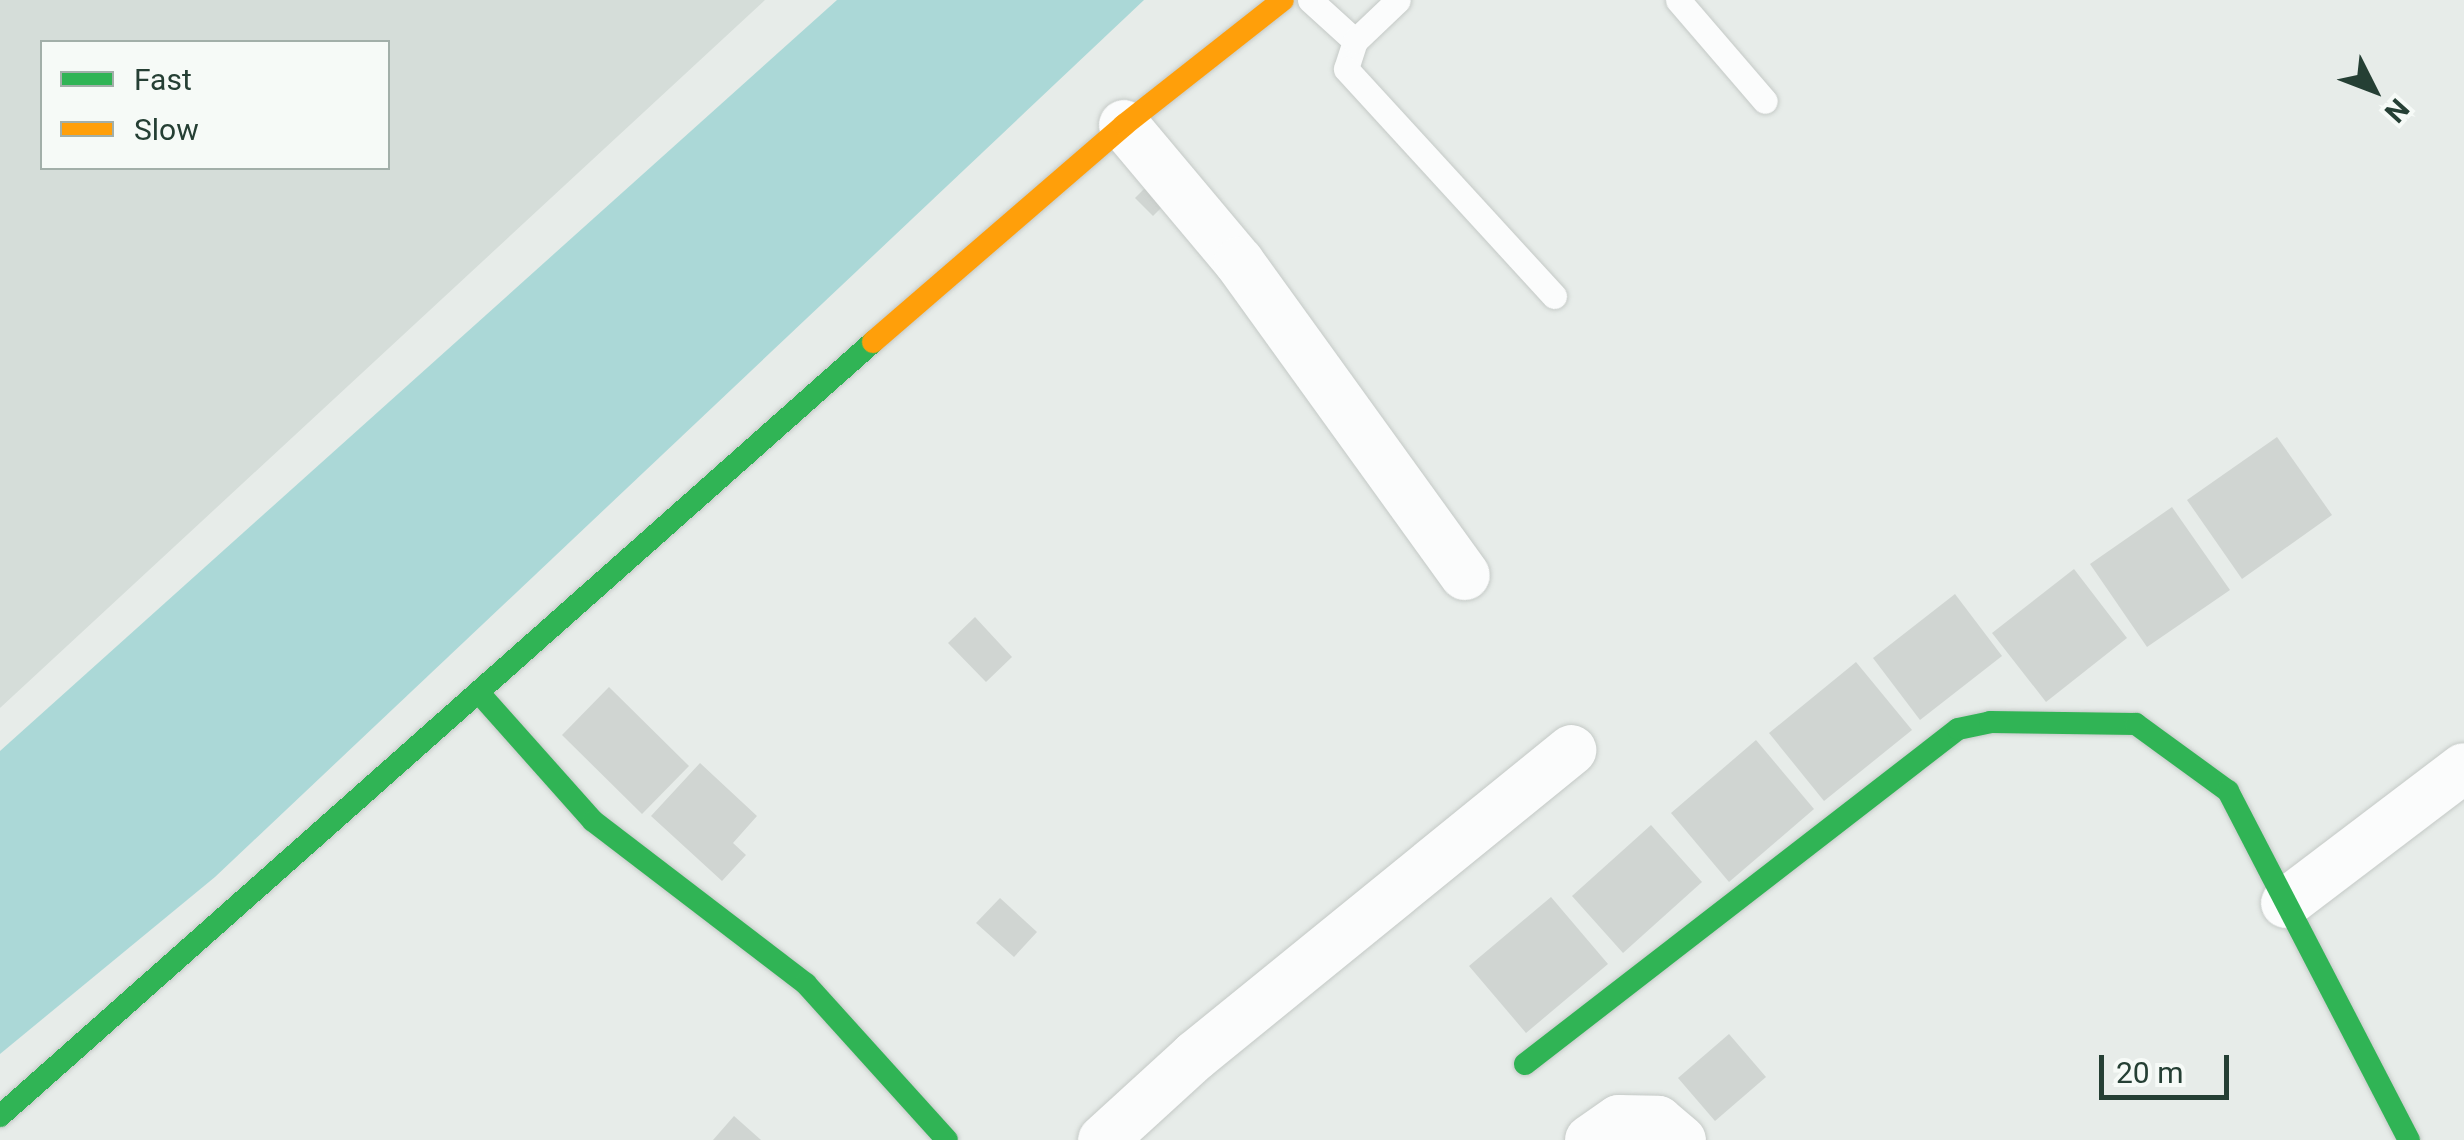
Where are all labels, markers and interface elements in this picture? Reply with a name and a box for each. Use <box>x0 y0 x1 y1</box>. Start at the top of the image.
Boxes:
legend <box>40 40 390 170</box>
north arrow <box>2324 40 2424 140</box>
text: Fast <box>134 62 192 97</box>
text: N <box>2378 92 2416 129</box>
text: Slow <box>134 112 199 147</box>
scale bar <box>2104 1035 2234 1097</box>
text: 20 m <box>2116 1055 2183 1090</box>

